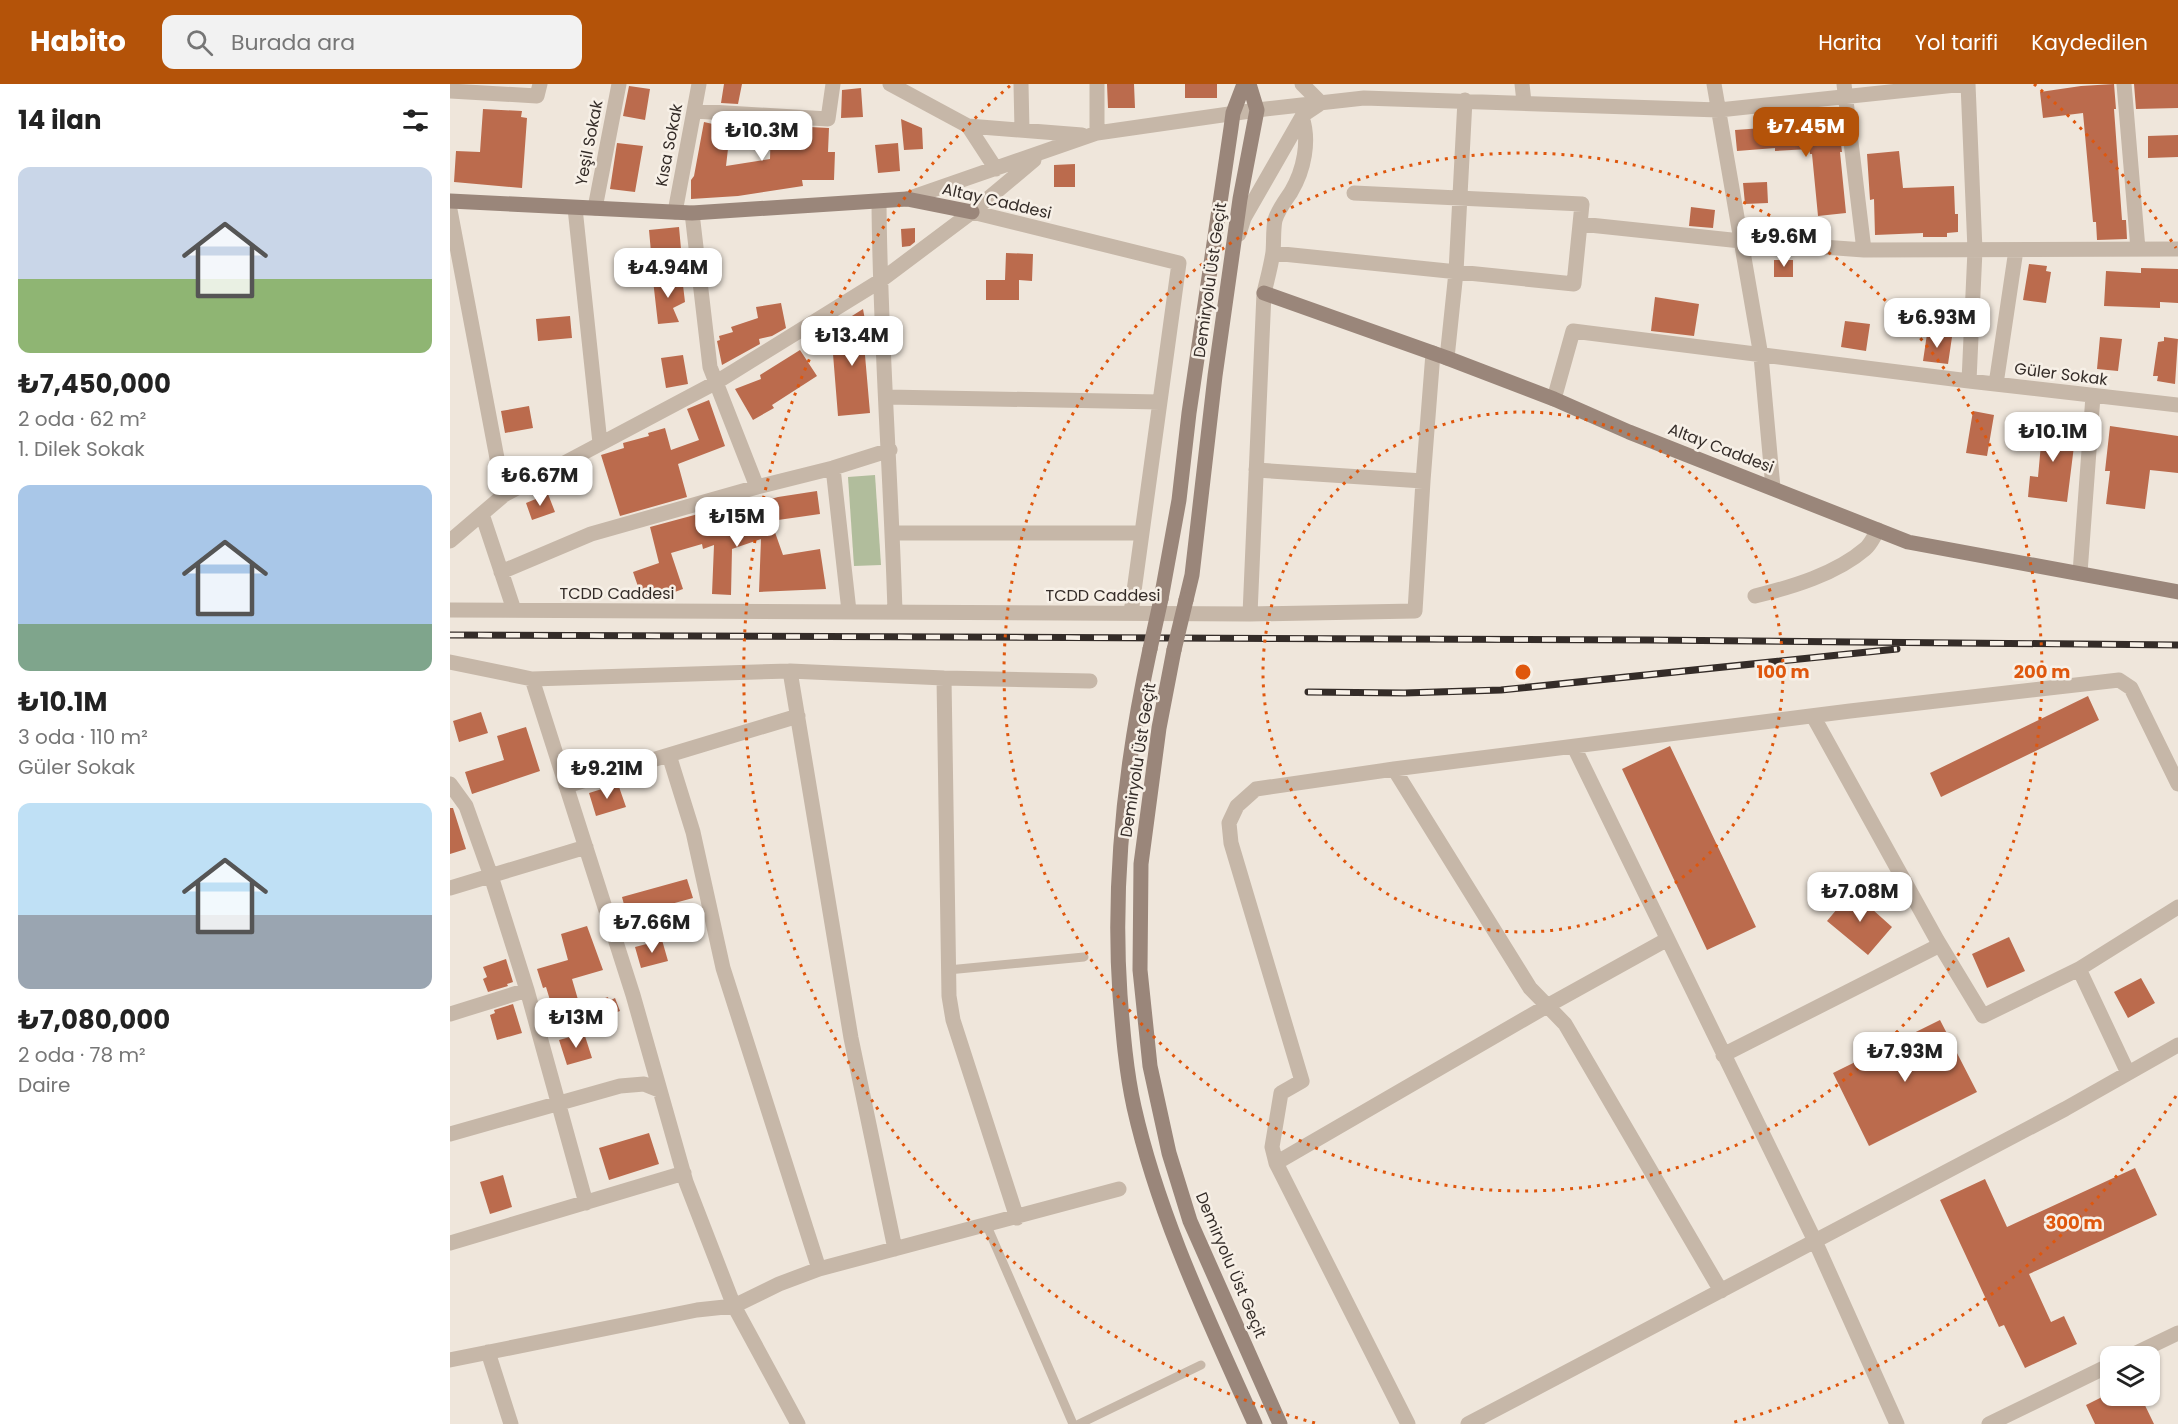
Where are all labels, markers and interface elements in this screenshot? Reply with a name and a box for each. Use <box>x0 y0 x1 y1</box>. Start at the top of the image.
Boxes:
search box <box>162 15 582 69</box>
text: Habito <box>30 22 126 61</box>
icon: search <box>183 26 216 59</box>
text: Burada ara <box>231 27 355 58</box>
text: Harita <box>1818 28 1882 57</box>
text: Yol tarifi <box>1915 28 1998 57</box>
text: Kaydedilen <box>2031 28 2148 57</box>
street label: Yeşil Sokak <box>569 98 609 188</box>
street label: Kısa Sokak <box>650 101 688 188</box>
text: 14 ilan <box>18 102 101 138</box>
icon: filters <box>399 104 432 137</box>
pin: ₺7.45M <box>1757 107 1855 158</box>
pin: ₺10.3M <box>713 111 811 162</box>
text: ₺7.45M <box>1767 112 1845 140</box>
text: ₺10.3M <box>725 116 799 144</box>
street label: Altay Caddesi <box>940 177 1054 225</box>
street label: Demiryolu Üst Geçit <box>1188 201 1232 359</box>
icon: home <box>171 206 279 314</box>
pin: ₺9.6M <box>1742 217 1826 268</box>
text: ₺9.6M <box>1751 222 1817 250</box>
pin: ₺4.94M <box>619 248 717 299</box>
text: ₺4.94M <box>628 253 708 281</box>
pin: ₺6.93M <box>1888 298 1986 349</box>
text: ₺6.93M <box>1898 303 1976 331</box>
pin: ₺13.4M <box>803 316 901 367</box>
text: ₺13.4M <box>815 321 889 349</box>
street label: Güler Sokak <box>2013 357 2110 391</box>
text: ₺7,450,000 <box>18 366 171 402</box>
text: 2 oda · 62 m² <box>18 405 146 433</box>
pin: ₺10.1M <box>2004 412 2102 463</box>
street label: Altay Caddesi <box>1665 417 1777 479</box>
text: ₺10.1M <box>2019 417 2087 445</box>
text: 1. Dilek Sokak <box>18 435 145 463</box>
pin: ₺6.67M <box>491 456 589 507</box>
text: ₺6.67M <box>502 461 578 489</box>
pin: ₺15M <box>701 497 773 548</box>
text: ₺15M <box>709 502 765 530</box>
icon: home <box>171 524 279 632</box>
street label: TCDD Caddesi <box>560 582 674 605</box>
street label: TCDD Caddesi <box>1046 584 1160 607</box>
text: 100 m <box>1756 659 1810 684</box>
text: 200 m <box>2014 659 2070 684</box>
centre of rings <box>1513 662 1533 682</box>
street label: Demiryolu Üst Geçit <box>1114 681 1162 839</box>
text: ₺10.1M <box>18 684 107 720</box>
text: 3 oda · 110 m² <box>18 723 148 751</box>
pin: ₺9.21M <box>558 749 656 800</box>
text: Güler Sokak <box>18 753 135 781</box>
text: ₺9.21M <box>571 754 643 782</box>
icon: home <box>171 842 279 950</box>
pin: ₺7.08M <box>1811 872 1909 923</box>
text: ₺7.08M <box>1821 877 1899 905</box>
pin: ₺7.66M <box>603 903 701 954</box>
text: ₺7.66M <box>614 908 690 936</box>
pin: ₺13M <box>540 998 612 1049</box>
text: ₺7,080,000 <box>18 1002 170 1038</box>
text: ₺13M <box>549 1003 603 1031</box>
pin: ₺7.93M <box>1856 1032 1954 1083</box>
text: ₺7.93M <box>1867 1037 1943 1065</box>
text: 2 oda · 78 m² <box>18 1041 146 1069</box>
text: Daire <box>18 1071 70 1099</box>
street label: Demiryolu Üst Geçit <box>1190 1189 1272 1342</box>
text: 300 m <box>2045 1210 2103 1235</box>
map controls <box>2100 1346 2160 1406</box>
button: layers <box>2100 1346 2160 1406</box>

